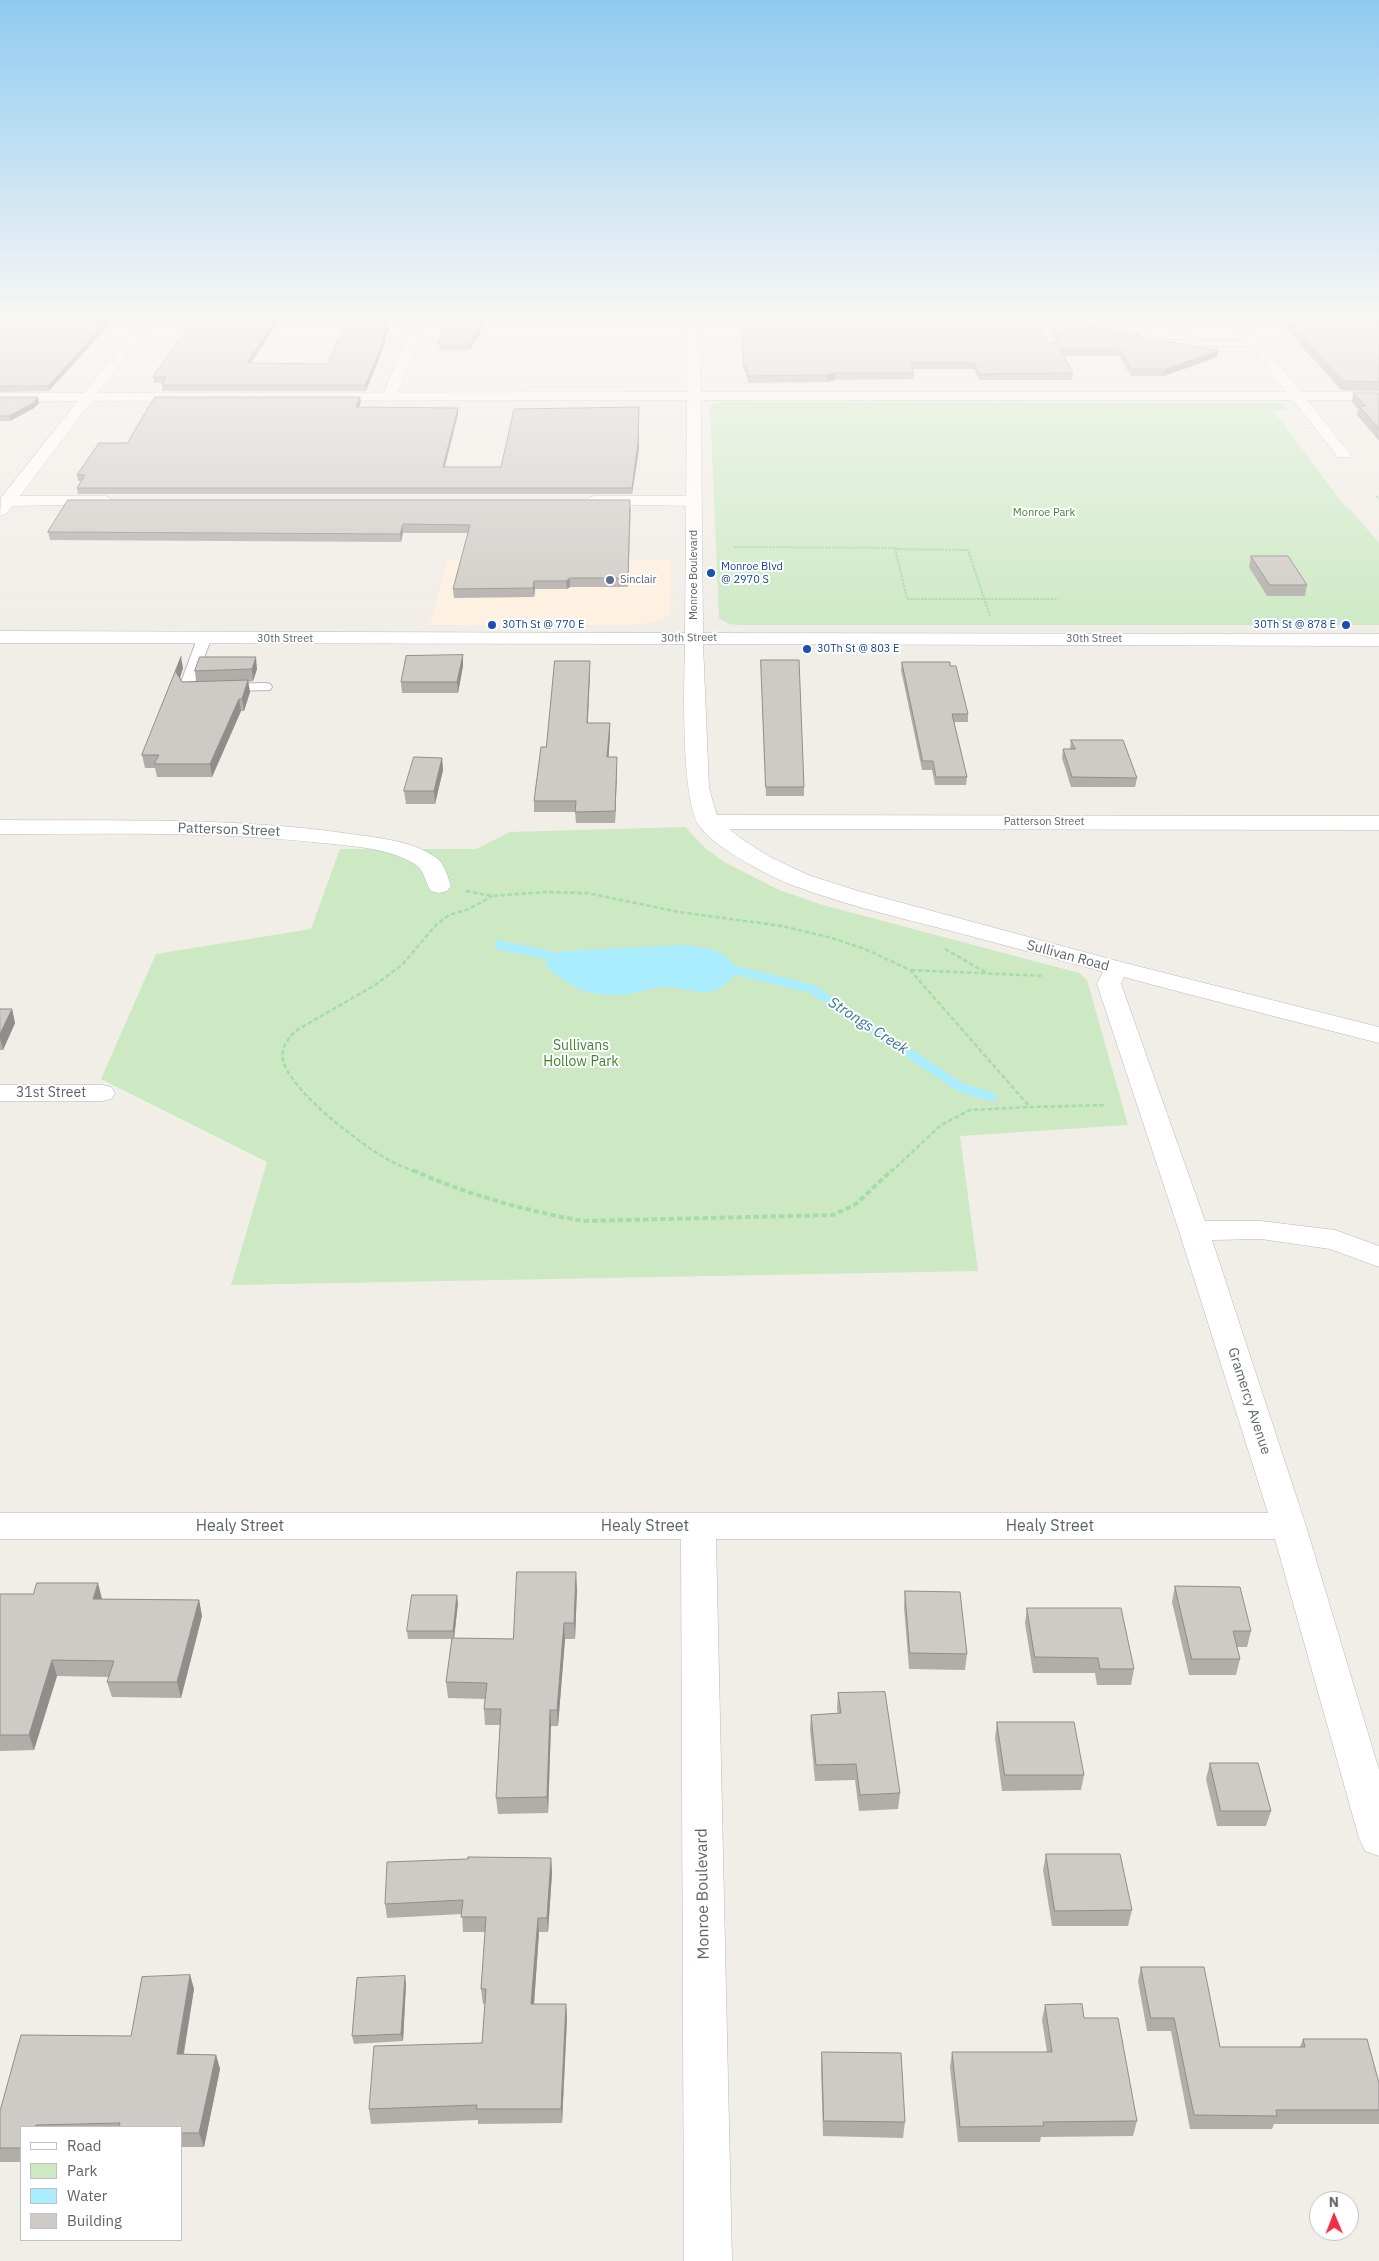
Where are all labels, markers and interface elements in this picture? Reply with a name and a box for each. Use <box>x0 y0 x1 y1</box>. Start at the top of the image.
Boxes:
park label: Monroe Park <box>1013 506 1075 520</box>
street label: Monroe Boulevard <box>687 530 701 620</box>
place label: Monroe Blvd @ 2970 S <box>721 560 783 586</box>
marker: Monroe Blvd @ 2970 S <box>705 567 717 579</box>
place label: Sinclair <box>620 573 657 587</box>
marker: Sinclair <box>604 574 616 586</box>
place label: 30Th St @ 770 E <box>502 618 584 632</box>
place label: 30Th St @ 878 E <box>1254 618 1336 632</box>
marker: 30Th St @ 770 E <box>486 619 498 631</box>
marker: 30Th St @ 878 E <box>1340 619 1352 631</box>
street label: 30th Street <box>661 631 717 645</box>
street label: 30th Street <box>257 632 313 646</box>
street label: 30th Street <box>1066 632 1122 646</box>
place label: 30Th St @ 803 E <box>817 642 899 656</box>
marker: 30Th St @ 803 E <box>801 643 813 655</box>
street label: Patterson Street <box>1004 815 1084 829</box>
street label: Patterson Street <box>177 820 281 840</box>
street label: Sullivan Road <box>1025 937 1111 975</box>
water label: Strongs Creek <box>825 994 911 1058</box>
park label: Sullivans Hollow Park <box>543 1038 619 1070</box>
street label: 31st Street <box>16 1085 86 1101</box>
street label: Gramercy Avenue <box>1224 1345 1274 1457</box>
street label: Healy Street <box>196 1516 284 1536</box>
street label: Healy Street <box>601 1516 689 1536</box>
street label: Healy Street <box>1006 1516 1094 1536</box>
street label: Monroe Boulevard <box>692 1828 714 1960</box>
legend <box>20 2126 182 2241</box>
text: Road <box>67 2136 102 2155</box>
text: Park <box>67 2161 97 2180</box>
text: Water <box>67 2186 107 2205</box>
north arrow <box>1309 2191 1359 2241</box>
text: N <box>1329 2193 1339 2211</box>
text: Building <box>67 2211 122 2230</box>

